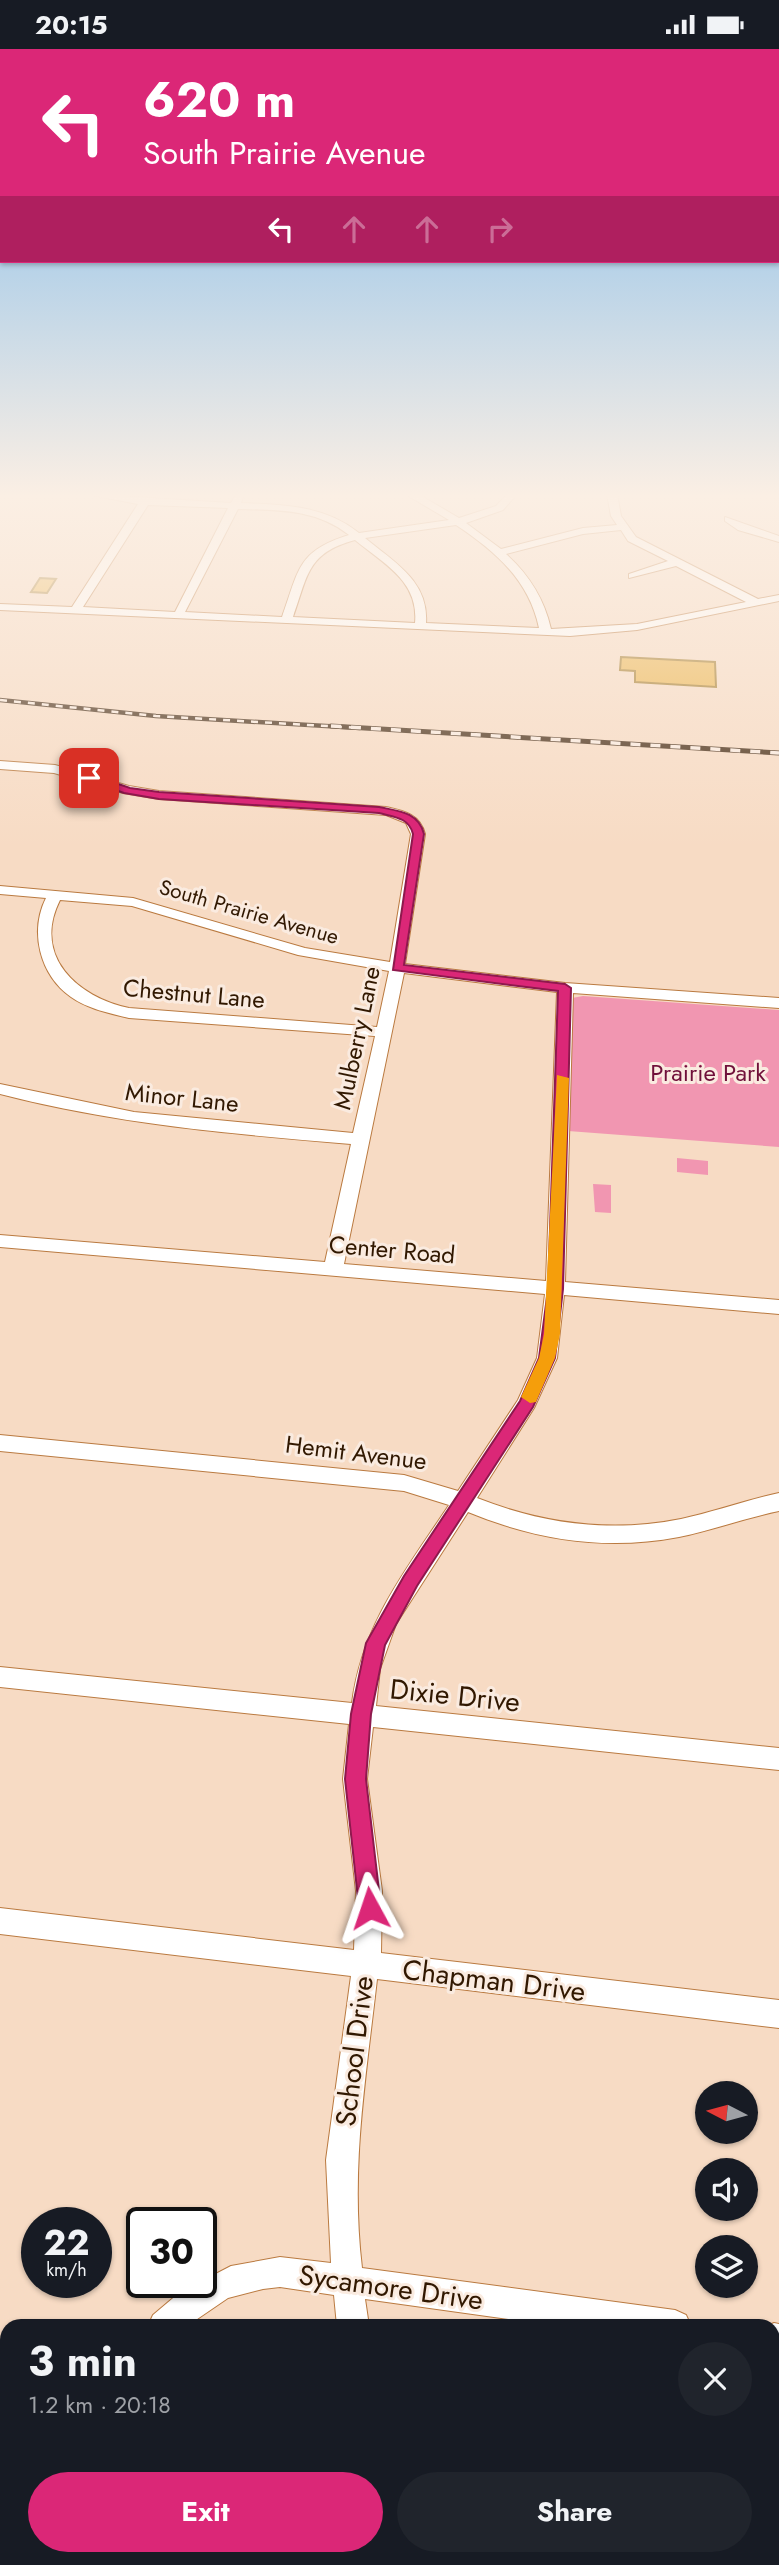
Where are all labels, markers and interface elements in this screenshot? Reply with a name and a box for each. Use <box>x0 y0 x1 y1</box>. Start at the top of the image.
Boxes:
text: 20:15 <box>35 6 108 44</box>
text: 620 m <box>143 65 295 135</box>
icon: left <box>28 77 119 168</box>
text: South Prairie Avenue <box>143 130 426 176</box>
icon: left <box>262 210 300 248</box>
icon: ahead <box>335 210 373 248</box>
icon: ahead <box>408 210 446 248</box>
icon: right <box>481 210 519 248</box>
pin <box>59 748 119 808</box>
icon: arrive <box>70 759 108 797</box>
street label: South Prairie Avenue <box>156 872 342 952</box>
street label: Mulberry Lane <box>324 963 389 1113</box>
street label: Chestnut Lane <box>122 970 266 1017</box>
park label: Prairie Park <box>650 1055 766 1090</box>
street label: Minor Lane <box>123 1074 241 1121</box>
street label: Center Road <box>327 1227 457 1272</box>
street label: Hemit Avenue <box>283 1426 429 1479</box>
street label: Dixie Drive <box>388 1668 522 1723</box>
position arrow <box>333 1871 407 1945</box>
street label: Chapman Drive <box>400 1949 588 2012</box>
street label: School Drive <box>325 1974 384 2129</box>
north arrow <box>695 2081 758 2144</box>
map controls <box>695 2081 758 2298</box>
button: sound <box>695 2158 758 2221</box>
speed limit sign: 30 <box>126 2207 217 2298</box>
text: 22 <box>44 2218 89 2268</box>
button: layers <box>695 2235 758 2298</box>
street label: Sycamore Drive <box>296 2254 486 2321</box>
text: km/h <box>46 2257 87 2283</box>
text: 3 min <box>28 2331 137 2392</box>
button: close <box>678 2342 752 2416</box>
text: 1.2 km · 20:18 <box>28 2388 171 2422</box>
button: Exit <box>28 2472 383 2552</box>
button: Share <box>397 2472 752 2552</box>

